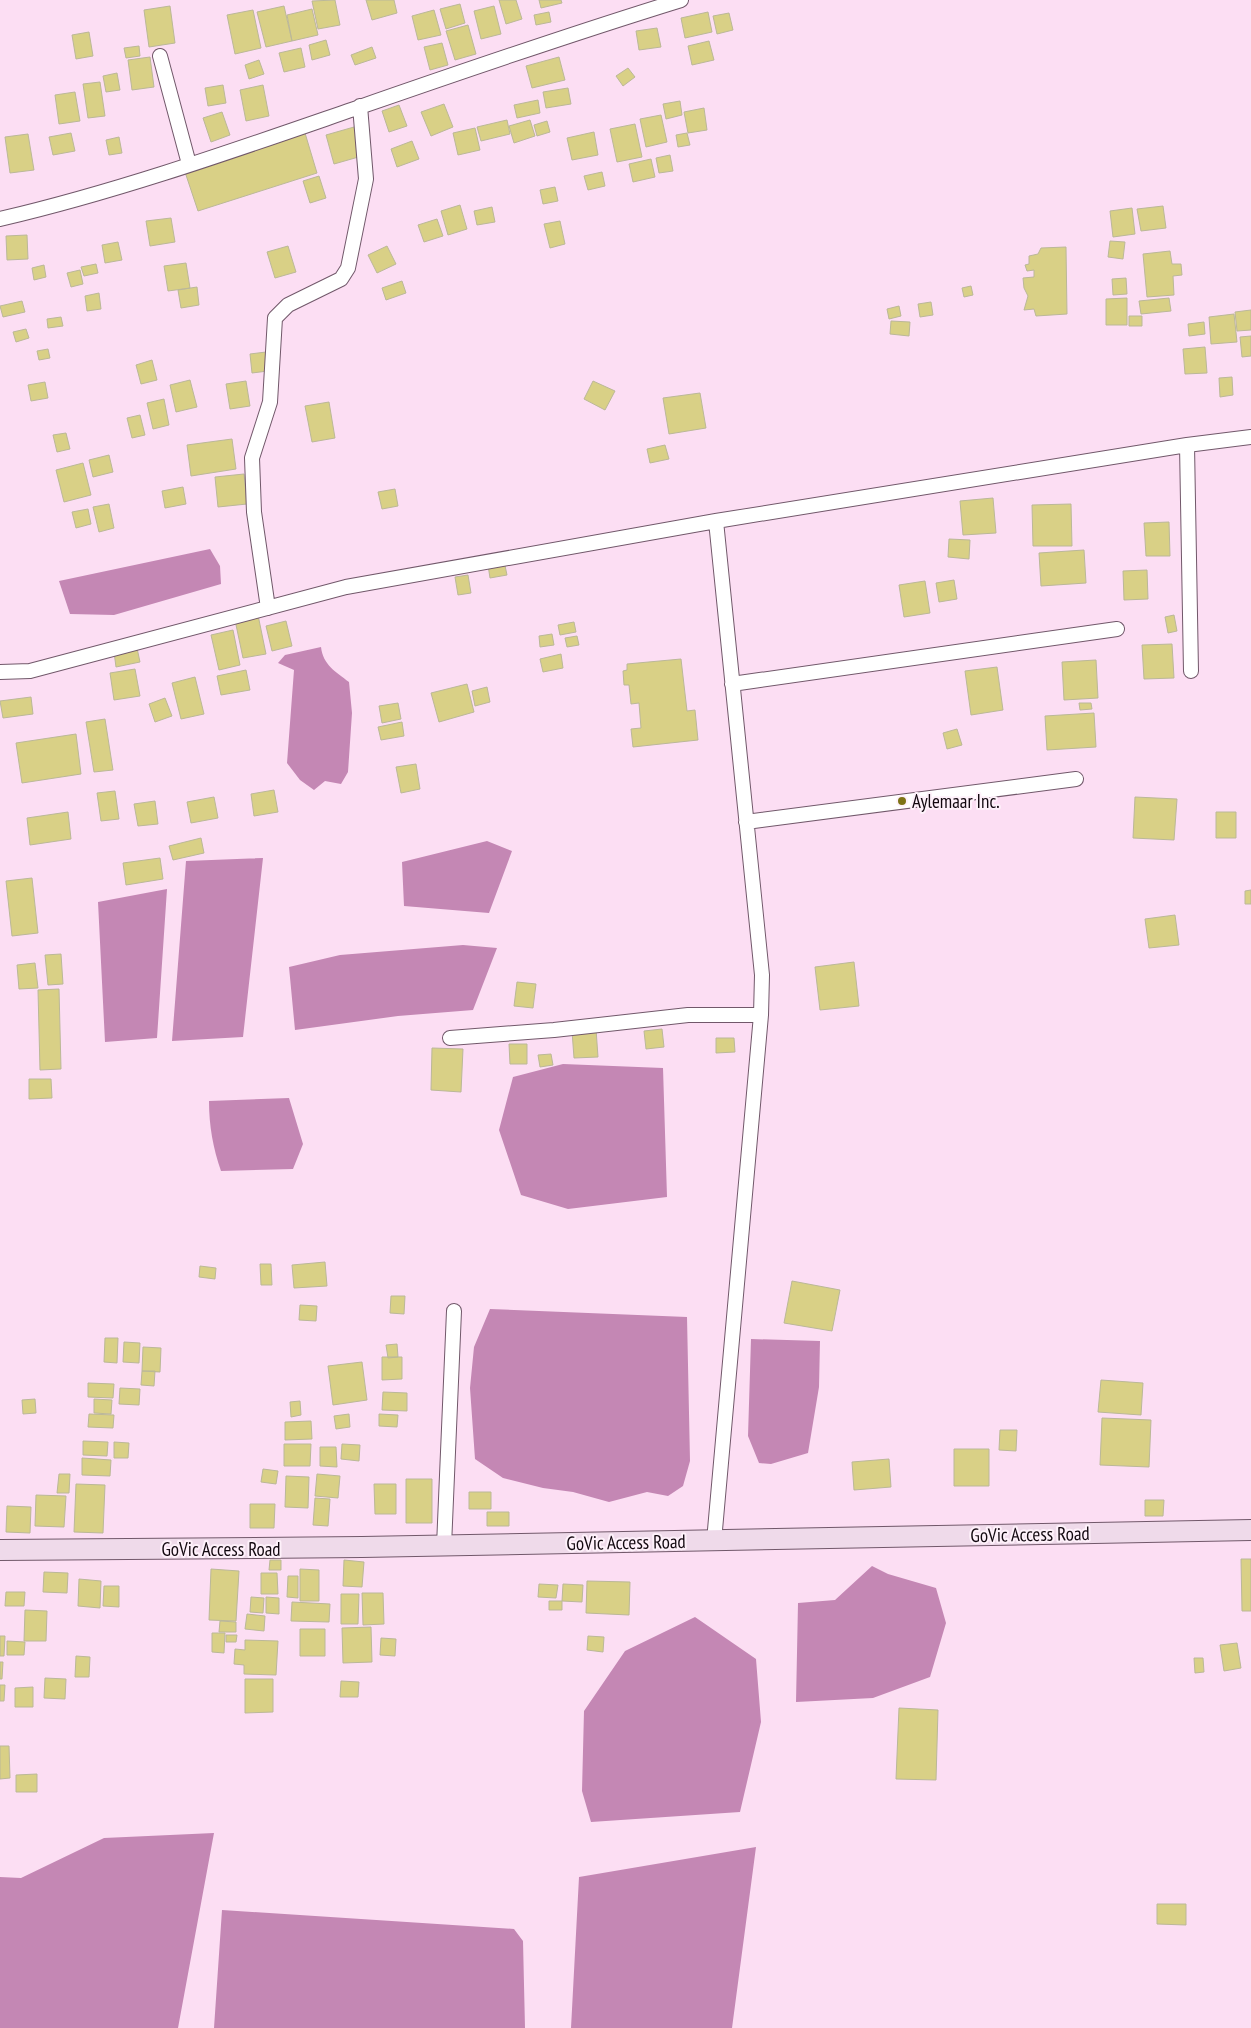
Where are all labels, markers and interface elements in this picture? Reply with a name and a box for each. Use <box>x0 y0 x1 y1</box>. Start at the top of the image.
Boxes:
place label: Aylemaar Inc. <box>912 789 1000 813</box>
marker: Aylemaar Inc. <box>896 795 908 807</box>
street label: GoVic Access Road <box>970 1521 1090 1547</box>
street label: GoVic Access Road <box>566 1529 686 1555</box>
street label: GoVic Access Road <box>161 1537 281 1561</box>

